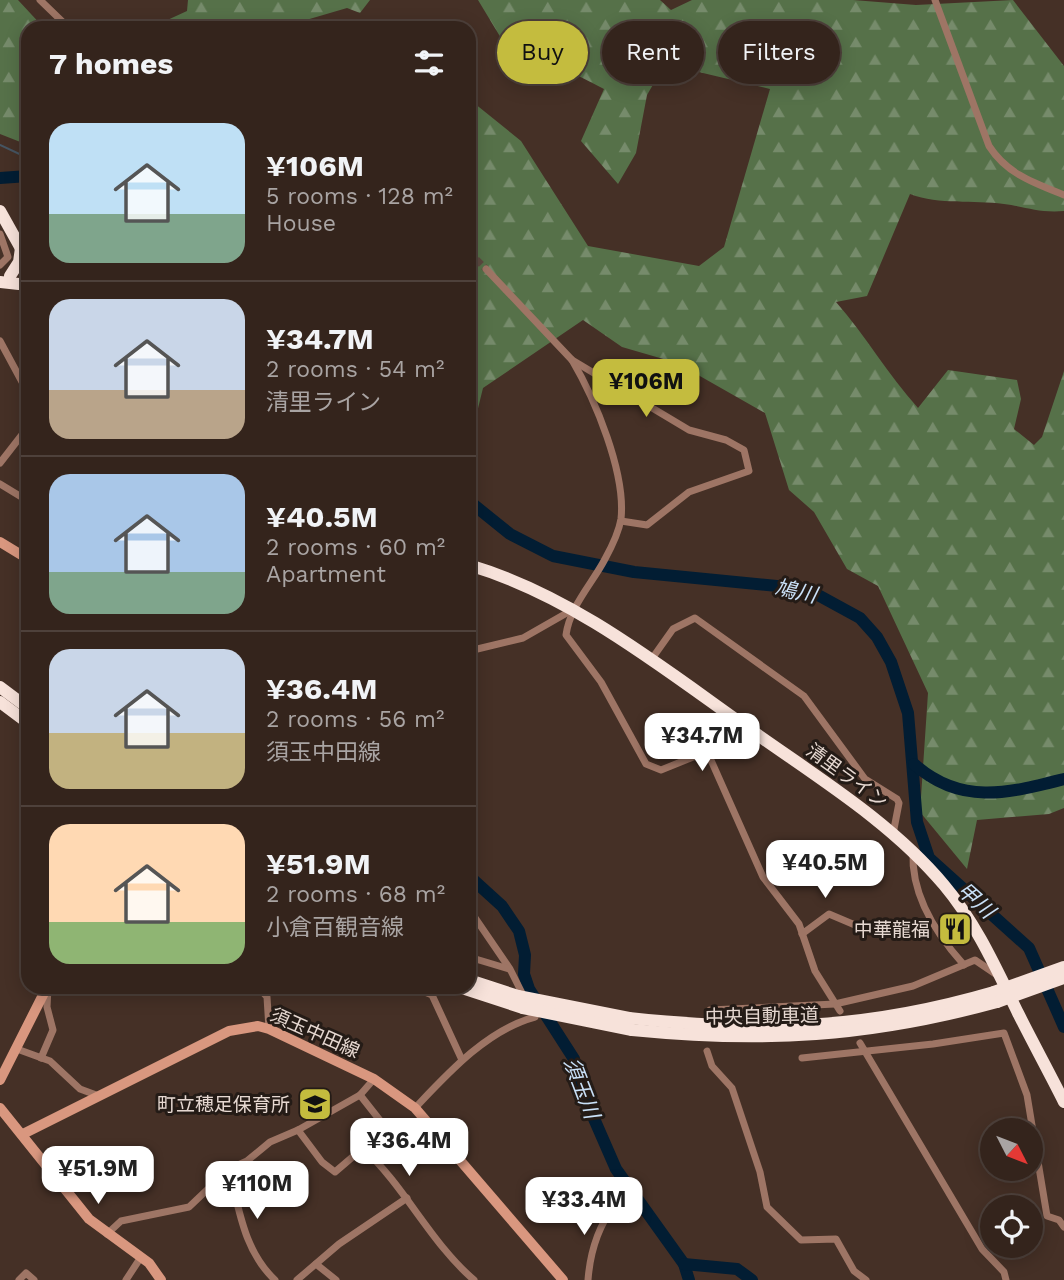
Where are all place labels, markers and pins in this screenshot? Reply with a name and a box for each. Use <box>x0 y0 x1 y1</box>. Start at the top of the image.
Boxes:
pin: ¥106M <box>597 360 695 419</box>
pin: ¥34.7M <box>645 714 759 773</box>
pin: ¥40.5M <box>768 841 882 900</box>
restaurant icon: 中華龍福 <box>936 910 974 948</box>
place label: 中華龍福 <box>854 918 930 941</box>
school or university icon: 町立穂足保育所 <box>296 1085 334 1123</box>
place label: 町立穂足保育所 <box>157 1093 290 1116</box>
pin: ¥36.4M <box>352 1118 466 1178</box>
pin: ¥51.9M <box>41 1146 155 1206</box>
pin: ¥110M <box>208 1162 306 1221</box>
pin: ¥33.4M <box>527 1178 641 1237</box>

